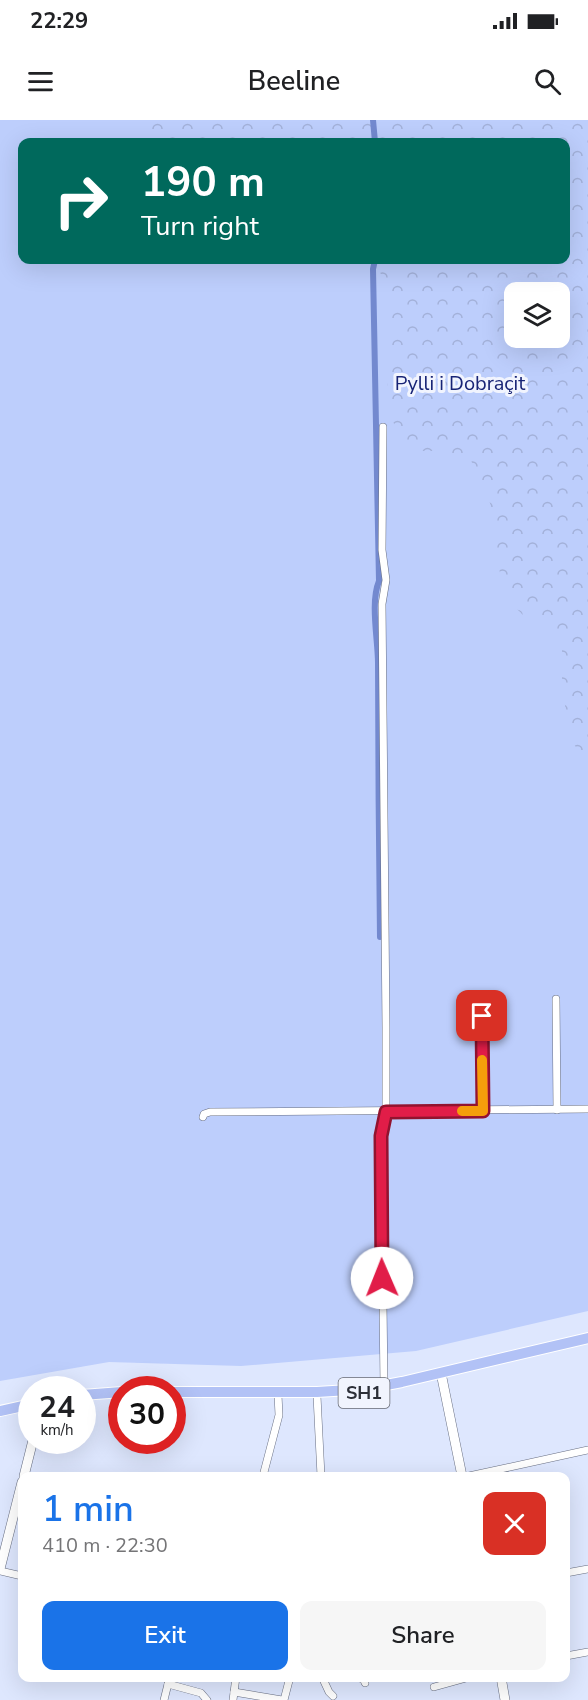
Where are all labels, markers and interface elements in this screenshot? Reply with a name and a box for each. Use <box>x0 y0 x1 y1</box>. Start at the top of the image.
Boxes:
text: 22:29 <box>30 6 88 36</box>
text: Beeline <box>248 63 340 100</box>
icon: menu <box>24 65 57 98</box>
icon: search <box>531 65 564 98</box>
text: 190 m <box>141 154 265 211</box>
icon: right <box>42 162 120 240</box>
text: Turn right <box>141 208 259 245</box>
map controls <box>504 282 570 348</box>
button: layers <box>504 282 570 348</box>
park label: Pylli i Dobraçit <box>395 370 526 397</box>
pin <box>456 990 507 1041</box>
icon: arrive <box>465 999 498 1032</box>
position arrow <box>350 1246 414 1310</box>
speed limit sign: 30 <box>108 1376 186 1454</box>
road number: SH1 <box>338 1378 389 1408</box>
text: 24 <box>39 1387 75 1428</box>
text: km/h <box>40 1420 74 1440</box>
text: 1 min <box>42 1485 134 1534</box>
button: close <box>483 1492 546 1555</box>
text: 410 m · 22:30 <box>42 1532 168 1559</box>
button: Exit <box>42 1601 288 1670</box>
button: Share <box>300 1601 546 1670</box>

